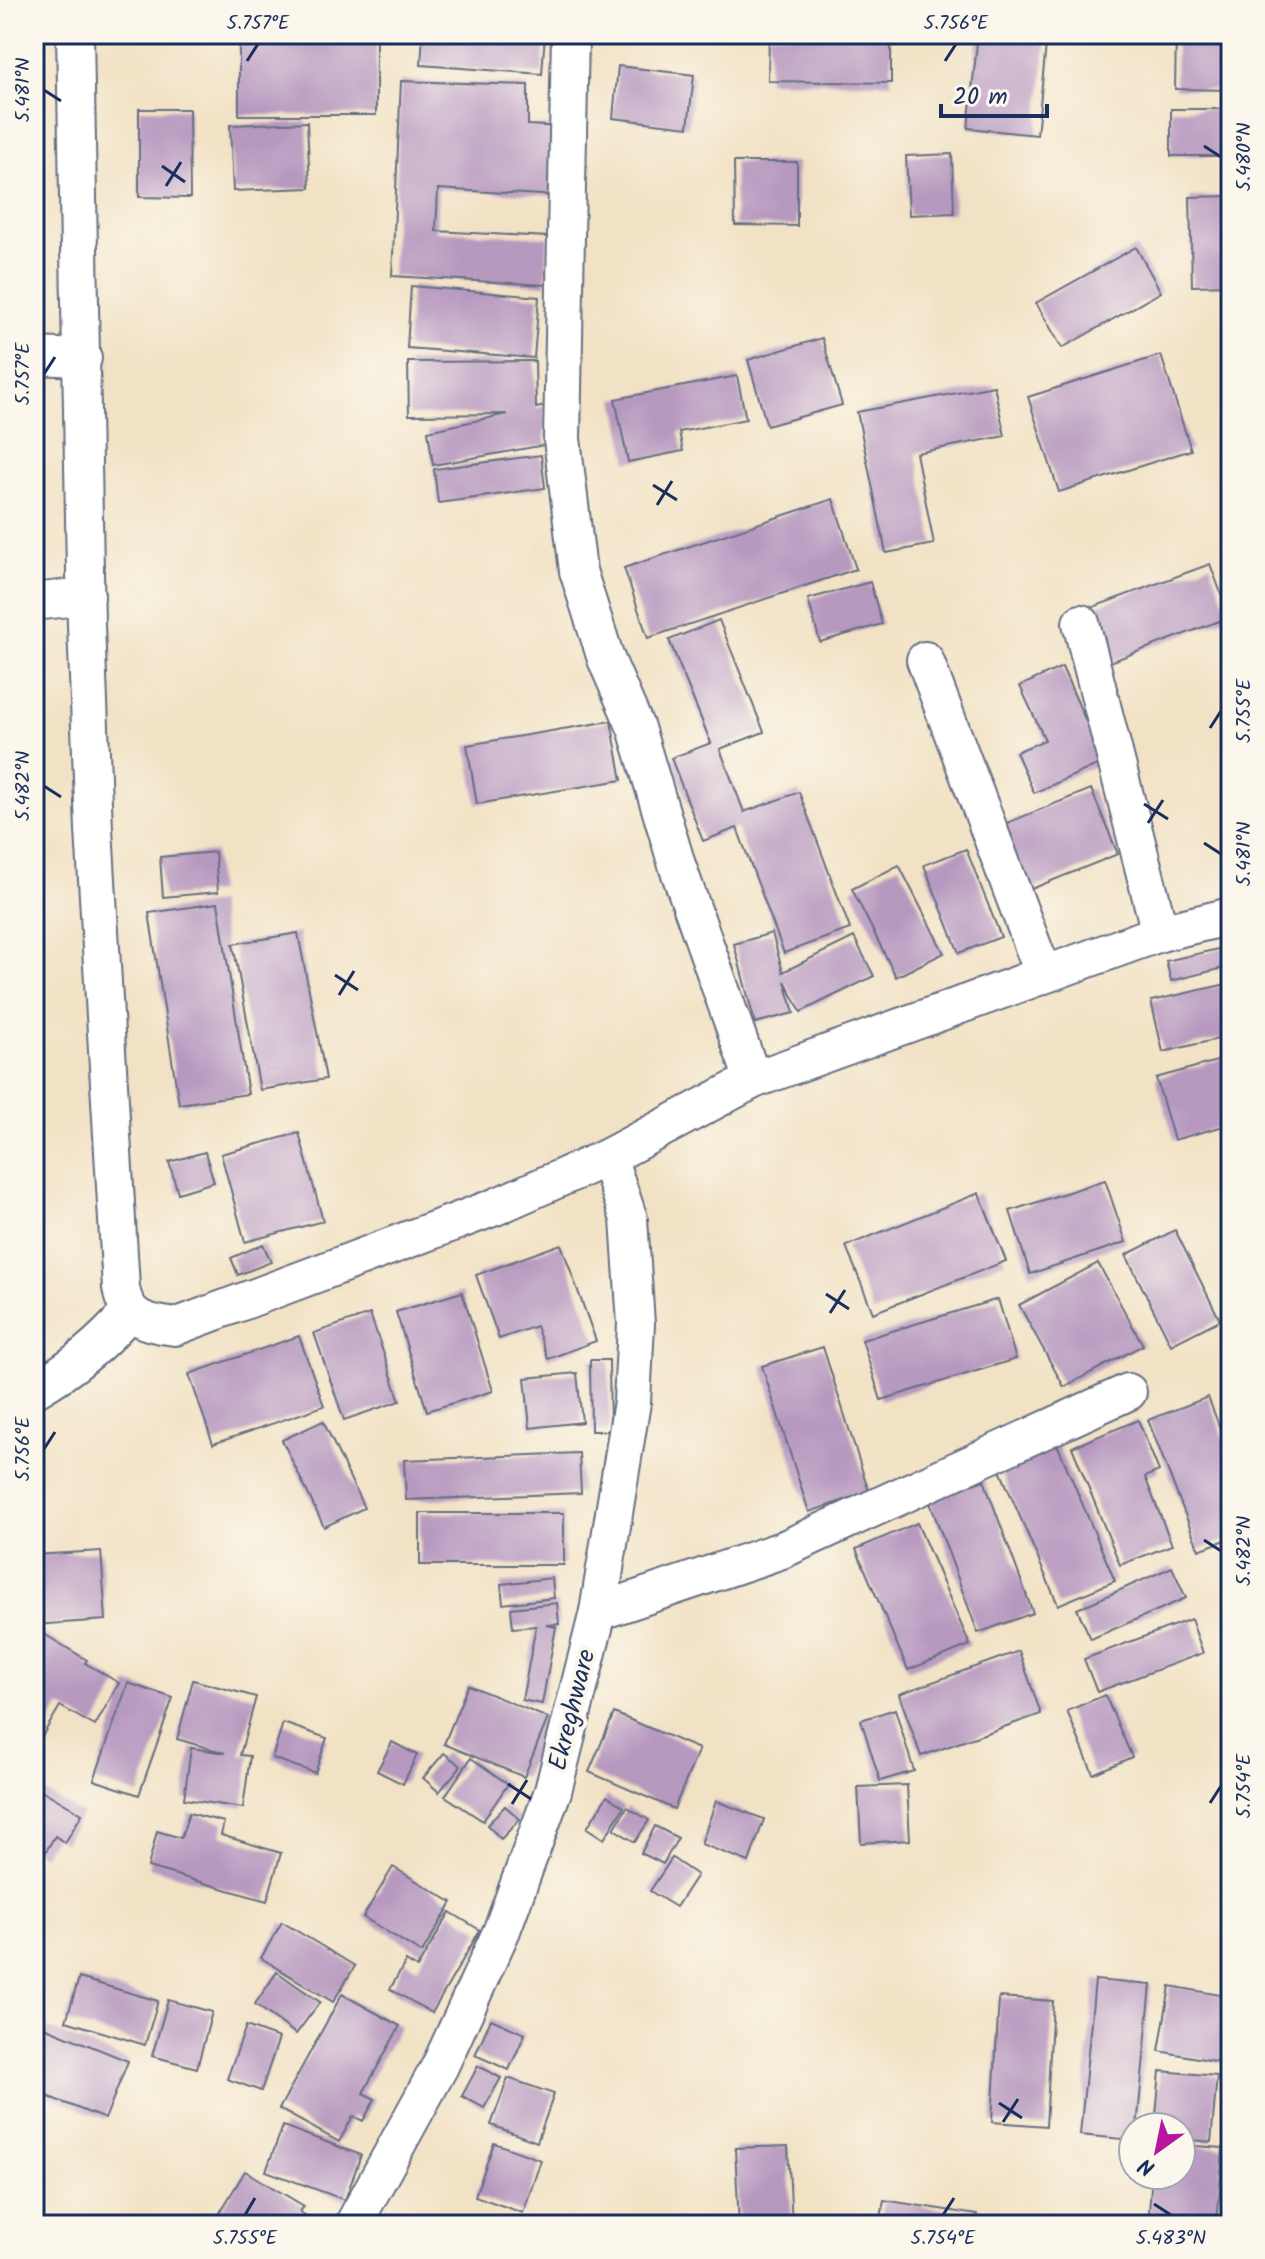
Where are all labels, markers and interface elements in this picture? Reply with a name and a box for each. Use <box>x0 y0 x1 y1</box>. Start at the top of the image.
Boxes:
text: 5.757°E <box>226 8 291 40</box>
text: 5.756°E <box>923 8 990 40</box>
text: 5.481°N <box>8 57 40 123</box>
scale bar <box>941 68 1047 118</box>
text: 20 m <box>953 78 1008 117</box>
text: 5.480°N <box>1229 123 1261 191</box>
text: 5.757°E <box>8 341 40 406</box>
text: 5.755°E <box>1229 677 1261 743</box>
text: 5.482°N <box>8 751 40 821</box>
text: 5.481°N <box>1229 821 1261 887</box>
text: 5.756°E <box>8 1415 40 1482</box>
text: 5.482°N <box>1229 1516 1261 1586</box>
street label: Ekreghware <box>538 1644 608 1775</box>
text: 5.754°E <box>1229 1752 1261 1818</box>
north arrow <box>1117 2111 1197 2191</box>
text: N <box>1132 2147 1163 2184</box>
text: 5.755°E <box>213 2223 279 2255</box>
text: 5.754°E <box>911 2223 977 2255</box>
text: 5.483°N <box>1136 2223 1206 2255</box>

